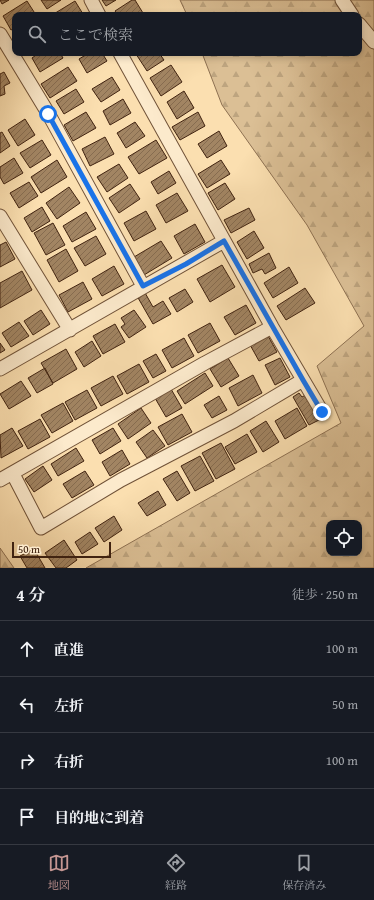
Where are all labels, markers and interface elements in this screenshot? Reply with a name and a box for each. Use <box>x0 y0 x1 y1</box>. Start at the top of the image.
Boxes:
search box <box>12 12 362 56</box>
icon: search <box>26 23 48 45</box>
text: ここで検索 <box>58 24 133 45</box>
route start <box>39 105 57 123</box>
route end <box>313 403 331 421</box>
map controls <box>326 520 362 556</box>
button: locate <box>326 520 362 556</box>
scale bar <box>12 540 111 559</box>
text: 50 m <box>18 541 40 557</box>
text: 4 分 <box>16 582 46 607</box>
text: 徒歩 · 250 m <box>292 585 358 604</box>
icon: ahead <box>16 638 38 660</box>
text: 直進 <box>54 639 84 660</box>
text: 100 m <box>326 639 358 658</box>
icon: left <box>16 694 38 716</box>
text: 左折 <box>54 695 84 716</box>
text: 50 m <box>332 695 358 714</box>
icon: right <box>16 750 38 772</box>
text: 右折 <box>54 751 84 772</box>
text: 100 m <box>326 751 358 770</box>
icon: arrive <box>16 806 38 828</box>
text: 目的地に到着 <box>54 807 144 828</box>
tab: 地図 <box>48 852 70 893</box>
tab: 経路 <box>165 852 187 893</box>
tab: 保存済み <box>282 852 326 893</box>

